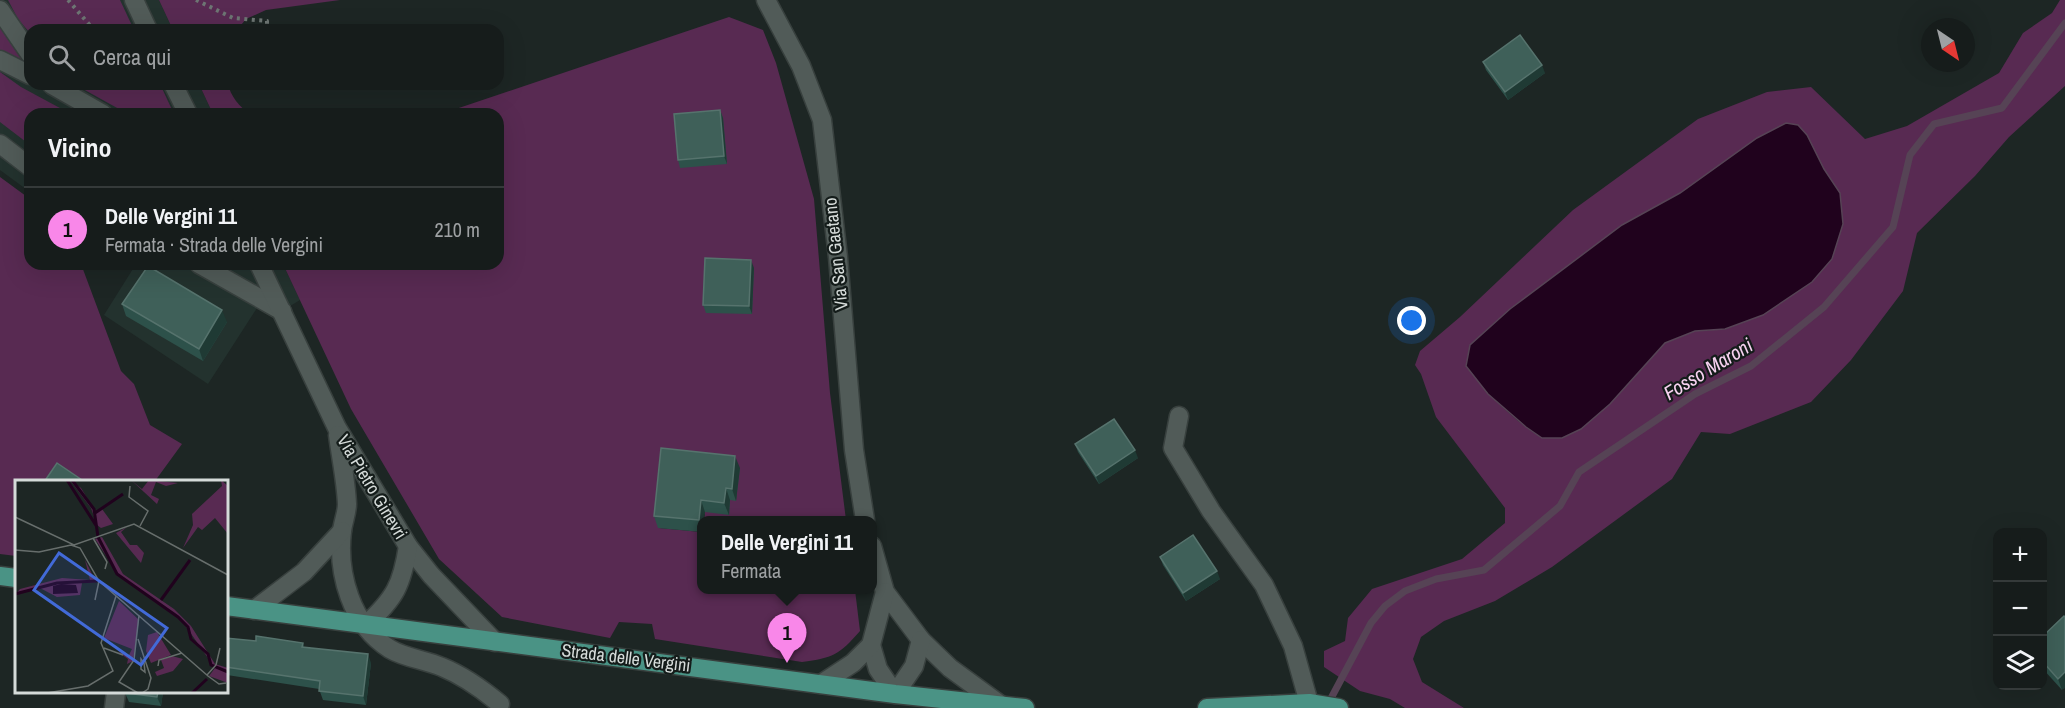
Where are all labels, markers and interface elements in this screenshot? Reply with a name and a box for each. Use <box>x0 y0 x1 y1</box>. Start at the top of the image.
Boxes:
north arrow <box>1921 18 1975 72</box>
search box <box>24 24 504 90</box>
icon: search <box>45 41 78 74</box>
text: Cerca qui <box>93 42 171 72</box>
text: Vicino <box>48 130 112 165</box>
street label: Via San Gaetano <box>817 197 854 312</box>
text: Delle Vergini 11 <box>105 201 237 231</box>
text: 1 <box>63 216 72 243</box>
text: 210 m <box>434 216 480 243</box>
text: Fermata · Strada delle Vergini <box>105 231 323 258</box>
your location <box>1397 306 1426 335</box>
water label: Fosso Maroni <box>1658 331 1758 406</box>
street label: Via Pietro Ginevri <box>331 430 414 544</box>
inset map <box>15 480 228 693</box>
popup <box>697 516 877 594</box>
text: Delle Vergini 11 <box>721 527 853 557</box>
map controls <box>1993 528 2047 690</box>
button: + <box>1993 528 2047 582</box>
text: Fermata <box>721 557 781 584</box>
button: − <box>1993 582 2047 636</box>
pin: 1 <box>768 614 806 663</box>
button: layers <box>1993 636 2047 690</box>
street label: Strada delle Vergini <box>560 637 692 678</box>

